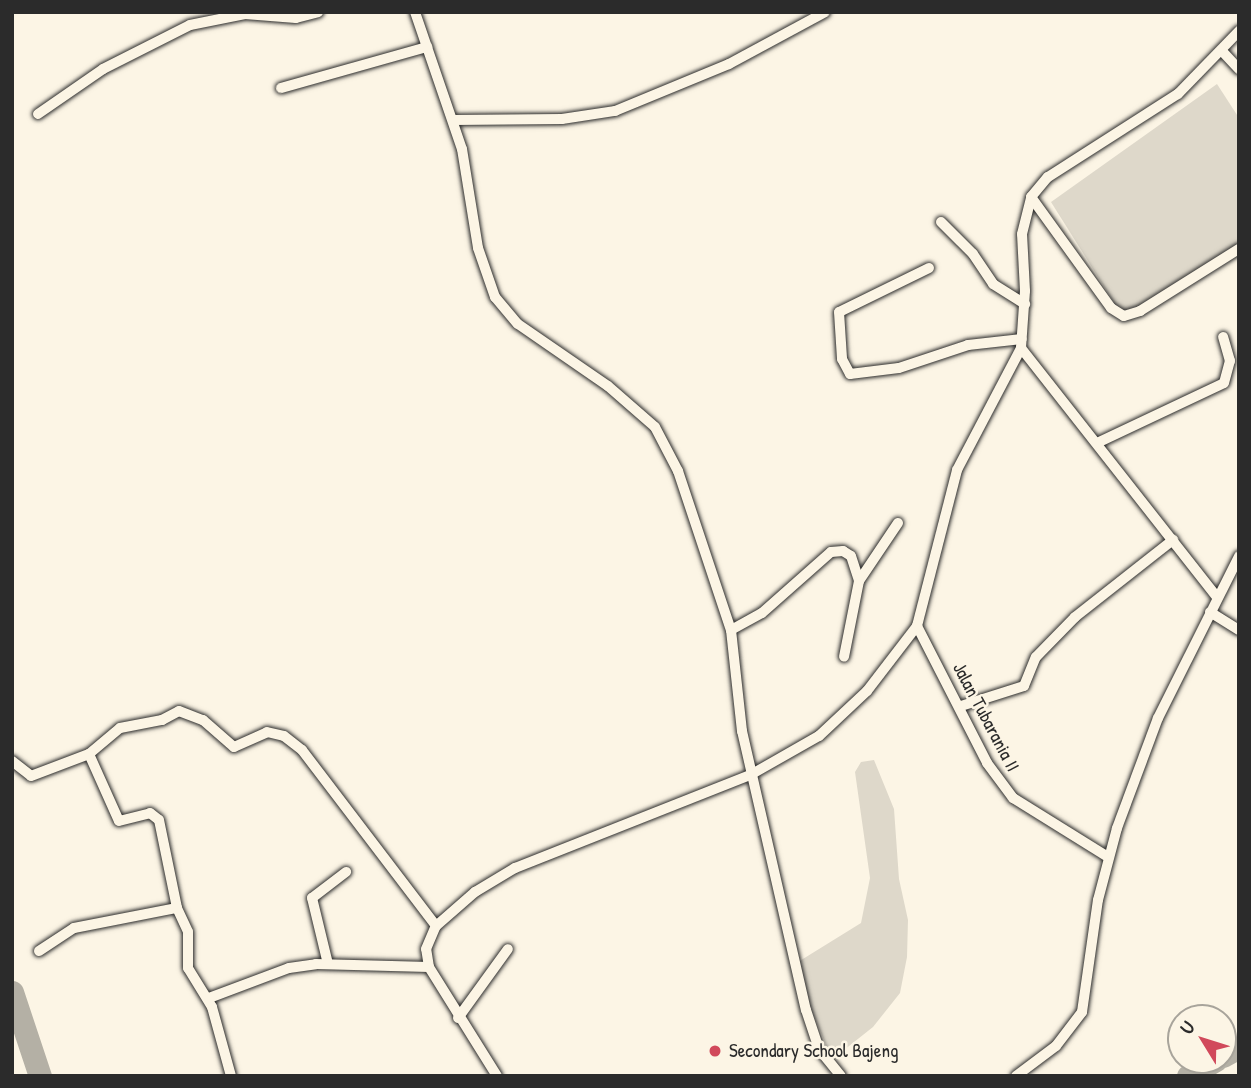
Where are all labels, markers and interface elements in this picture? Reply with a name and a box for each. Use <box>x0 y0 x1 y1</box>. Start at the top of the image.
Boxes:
street label: Jalan Tubarania II <box>948 659 1024 775</box>
north arrow <box>1167 1004 1237 1074</box>
text: U <box>1174 1015 1200 1039</box>
place label: Secondary School Bajeng <box>729 1040 898 1062</box>
marker: Secondary School Bajeng <box>707 1043 723 1059</box>

